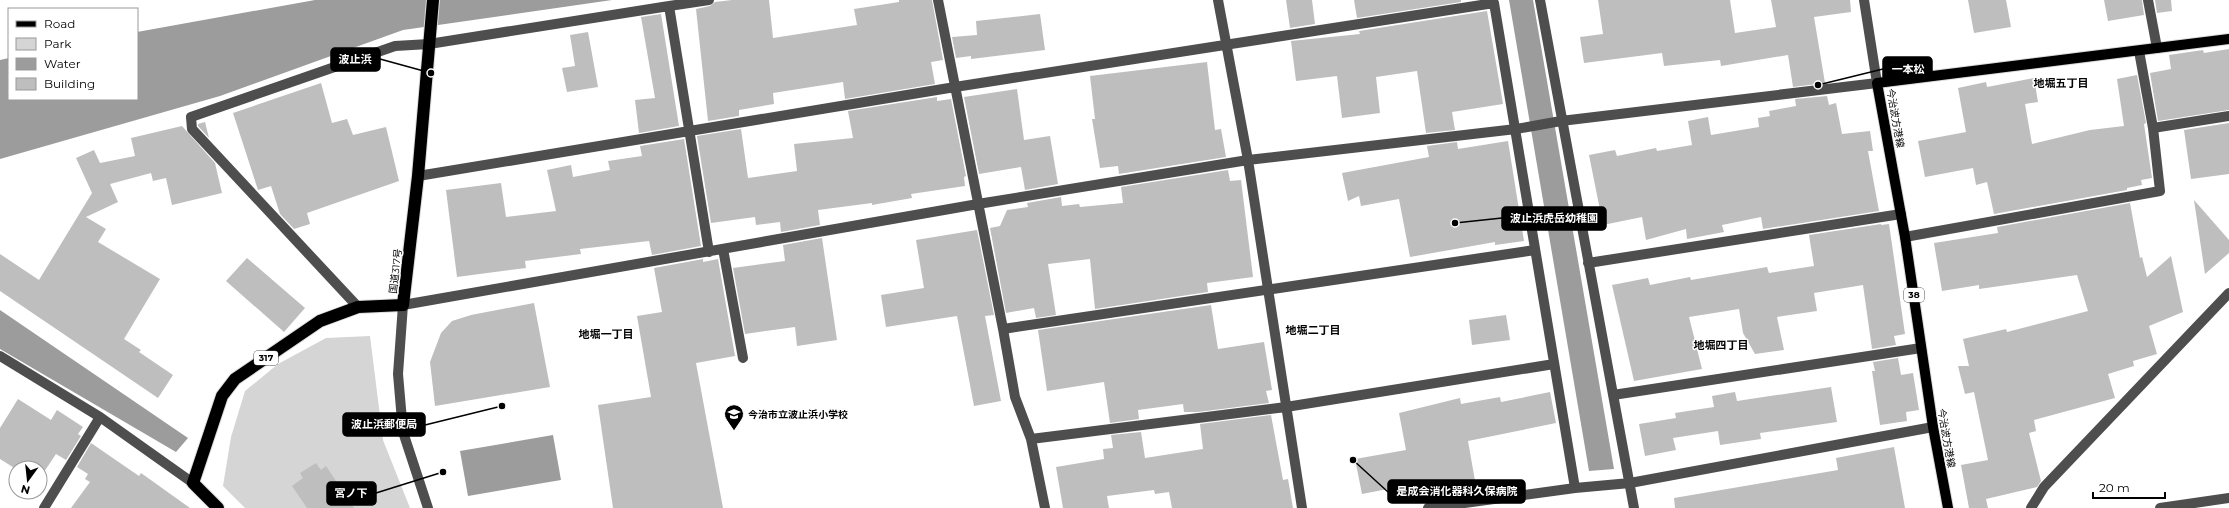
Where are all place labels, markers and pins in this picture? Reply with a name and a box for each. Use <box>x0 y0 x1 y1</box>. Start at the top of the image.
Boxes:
callout: 波止浜 <box>331 48 380 71</box>
callout: 一本松 <box>1883 57 1932 80</box>
callout: 波止浜虎岳幼稚園 <box>1502 207 1606 230</box>
school or university icon: 今治市立波止浜小学校 <box>723 403 745 431</box>
place label: 今治市立波止浜小学校 <box>748 408 848 421</box>
callout: 波止浜郵便局 <box>343 413 425 436</box>
callout: 是成会消化器科久保病院 <box>1388 480 1525 503</box>
callout: 宮ノ下 <box>327 482 376 505</box>

